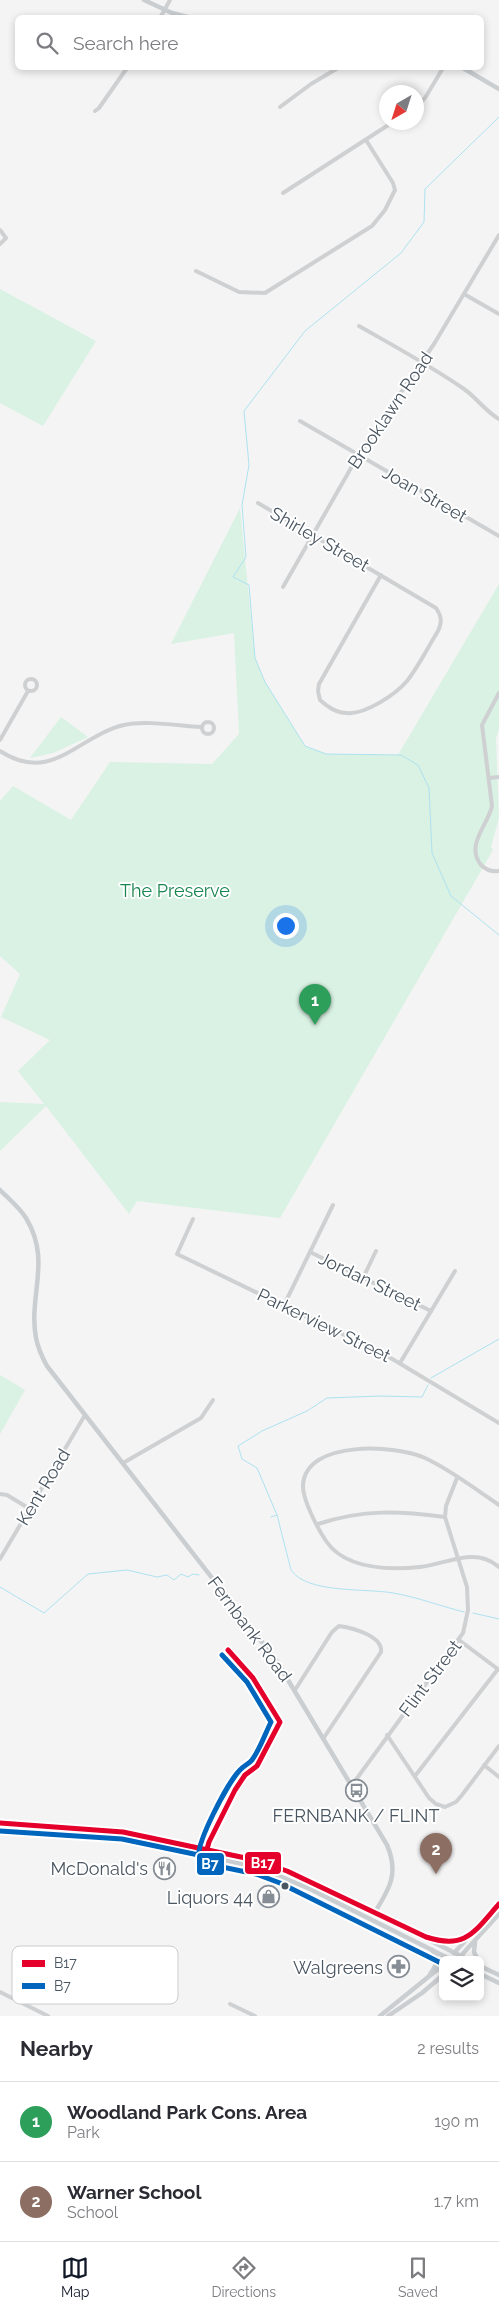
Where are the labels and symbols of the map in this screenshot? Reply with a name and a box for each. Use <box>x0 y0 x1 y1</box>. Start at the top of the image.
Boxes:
north arrow <box>379 85 424 130</box>
street label: Brooklawn Road <box>343 348 437 472</box>
street label: Joan Street <box>379 461 471 527</box>
street label: Shirley Street <box>267 502 373 576</box>
park label: The Preserve <box>120 880 230 901</box>
your location <box>273 913 299 939</box>
pin: 1 <box>299 984 331 1025</box>
street label: Jordan Street <box>315 1247 425 1315</box>
street label: Parkerview Street <box>254 1284 394 1366</box>
street label: Kent Road <box>12 1445 74 1529</box>
street label: Fernbank Road <box>204 1572 296 1686</box>
street label: Flint Street <box>394 1636 466 1720</box>
bus stop icon: FERNBANK / FLINT <box>344 1778 368 1802</box>
place label: FERNBANK / FLINT <box>273 1805 439 1826</box>
pin: 2 <box>420 1833 452 1874</box>
line badge: B17 <box>244 1851 282 1875</box>
line badge: B7 <box>196 1852 225 1876</box>
text: B17 <box>251 1855 275 1871</box>
restaurant icon: McDonald's <box>152 1856 176 1880</box>
text: B7 <box>201 1856 219 1872</box>
place label: McDonald's <box>50 1858 148 1879</box>
unlabelled marker <box>280 1881 290 1891</box>
shop icon: Liquors 44 <box>257 1885 281 1909</box>
place label: Liquors 44 <box>167 1887 253 1908</box>
legend <box>12 1946 178 2004</box>
text: B17 <box>54 1955 77 1971</box>
pharmacy icon: Walgreens <box>387 1955 411 1979</box>
place label: Walgreens <box>293 1957 383 1978</box>
text: B7 <box>54 1978 71 1994</box>

